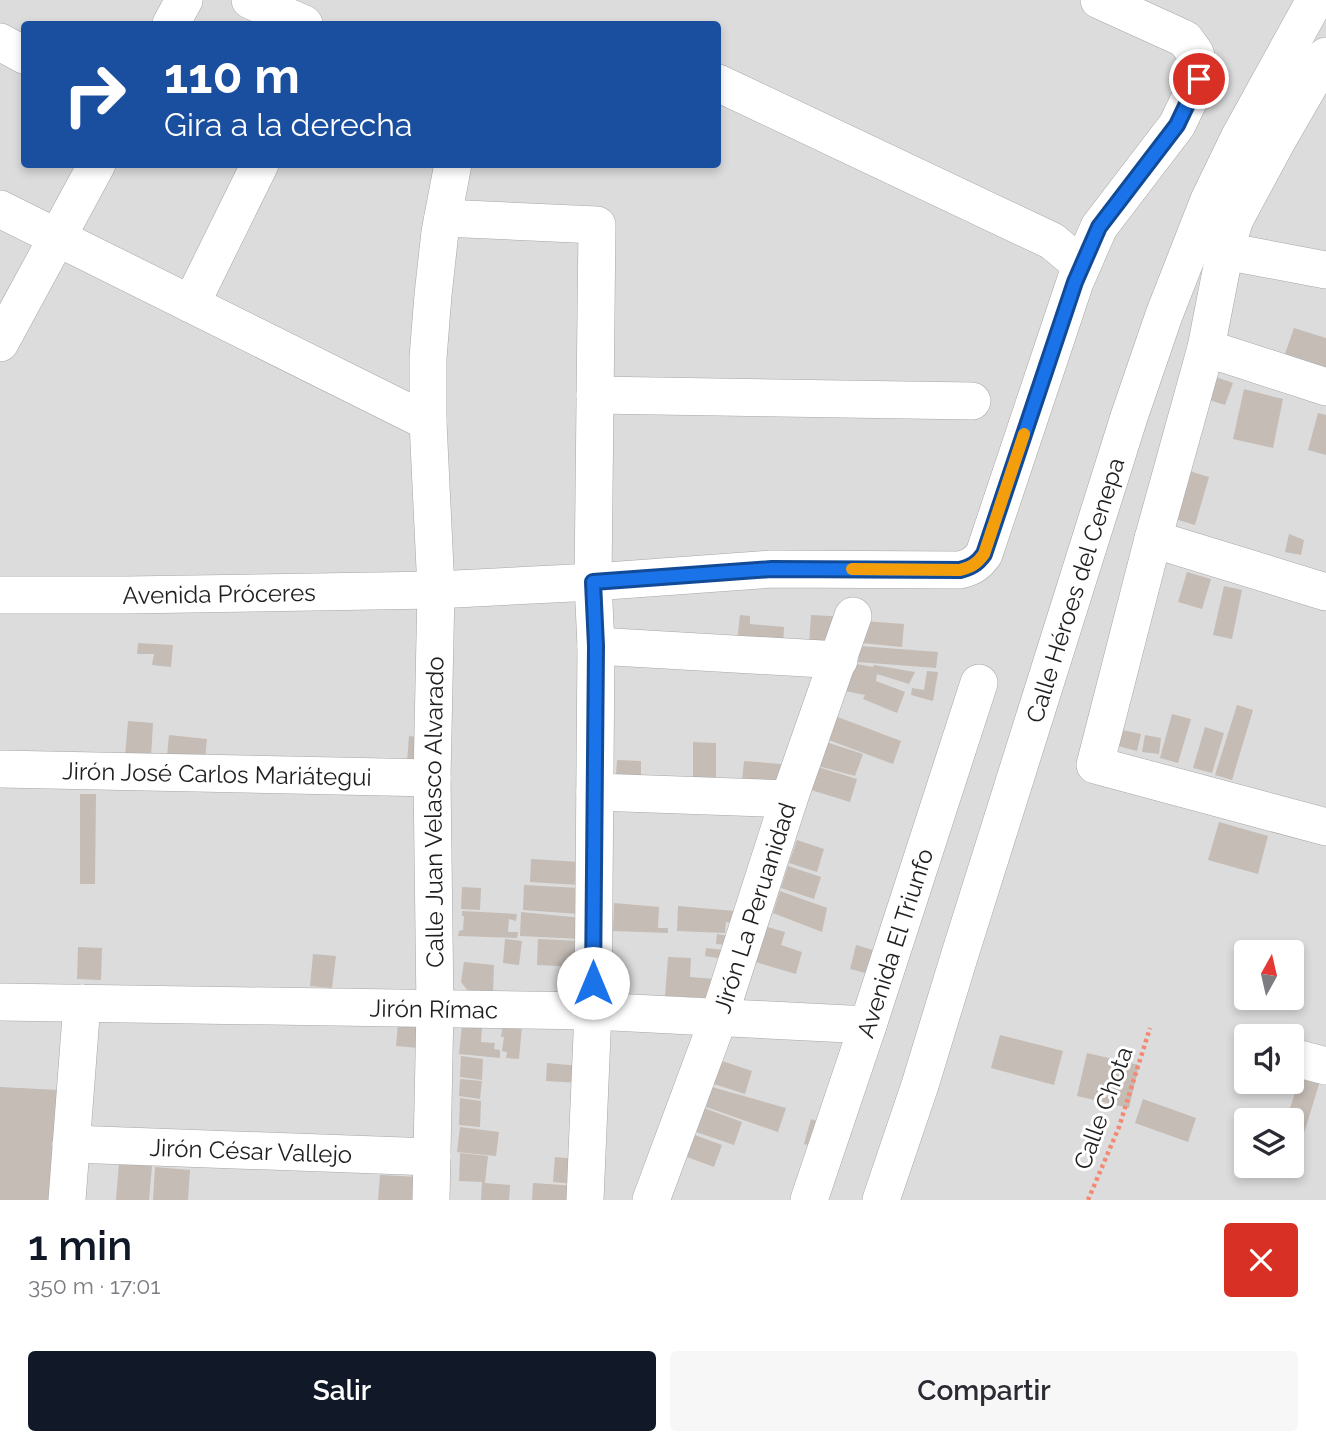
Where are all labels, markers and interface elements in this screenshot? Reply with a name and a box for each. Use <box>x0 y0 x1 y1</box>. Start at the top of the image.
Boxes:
text: 110 m <box>164 47 300 104</box>
icon: right <box>49 49 140 140</box>
pin <box>1169 49 1229 109</box>
icon: arrive <box>1180 60 1218 98</box>
text: Gira a la derecha <box>164 106 412 143</box>
street label: Calle Héroes del Cenepa <box>1019 454 1130 726</box>
street label: Avenida Próceres <box>122 577 316 610</box>
street label: Calle Juan Velasco Alvarado <box>417 656 449 968</box>
street label: Jirón José Carlos Mariátegui <box>62 756 372 791</box>
street label: Jirón La Peruanidad <box>707 799 801 1017</box>
street label: Avenida El Triunfo <box>850 845 939 1041</box>
north arrow <box>1234 940 1304 1010</box>
map controls <box>1234 940 1304 1178</box>
position arrow <box>556 946 630 1020</box>
street label: Jirón Rímac <box>370 993 498 1024</box>
button: sound <box>1234 1024 1304 1094</box>
street label: Calle Chota <box>1067 1043 1139 1173</box>
button: layers <box>1234 1108 1304 1178</box>
street label: Jirón César Vallejo <box>149 1132 353 1169</box>
text: 1 min <box>28 1221 132 1270</box>
button: close <box>1224 1223 1298 1297</box>
text: 350 m · 17:01 <box>28 1272 160 1299</box>
button: Salir <box>28 1351 656 1431</box>
button: Compartir <box>670 1351 1298 1431</box>

